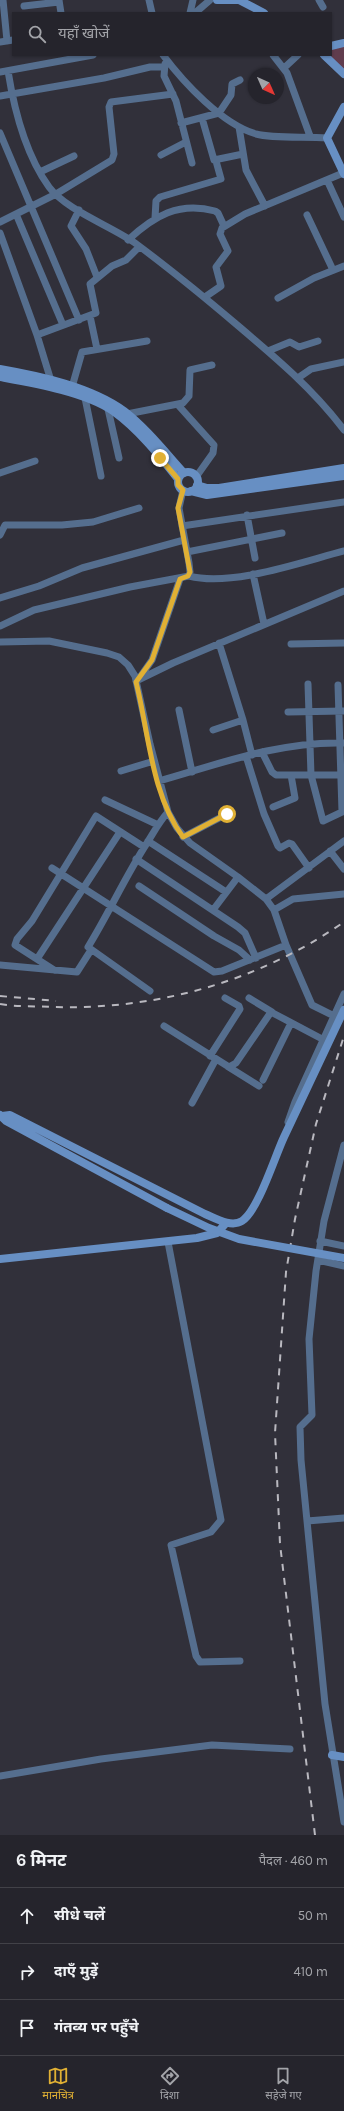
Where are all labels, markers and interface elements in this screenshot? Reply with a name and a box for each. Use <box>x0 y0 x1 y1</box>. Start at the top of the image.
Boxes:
search box <box>12 12 332 56</box>
icon: search <box>26 23 48 45</box>
text: यहाँ खोजें <box>58 24 109 42</box>
north arrow <box>248 68 284 104</box>
route end <box>151 449 169 467</box>
route start <box>218 805 236 823</box>
text: 6 मिनट <box>16 1850 66 1870</box>
text: पैदल · 460 m <box>259 1853 328 1868</box>
icon: ahead <box>16 1905 38 1927</box>
text: सीधे चलें <box>54 1906 105 1924</box>
text: 50 m <box>298 1908 328 1923</box>
icon: right <box>16 1961 38 1983</box>
text: दाएँ मुड़ें <box>54 1962 98 1980</box>
text: 410 m <box>293 1964 328 1979</box>
icon: arrive <box>16 2017 38 2039</box>
text: गंतव्य पर पहुँचे <box>54 2018 139 2036</box>
tab: मानचित्र <box>42 2065 74 2103</box>
tab: दिशा <box>159 2065 181 2103</box>
tab: सहेजे गए <box>265 2065 302 2103</box>

